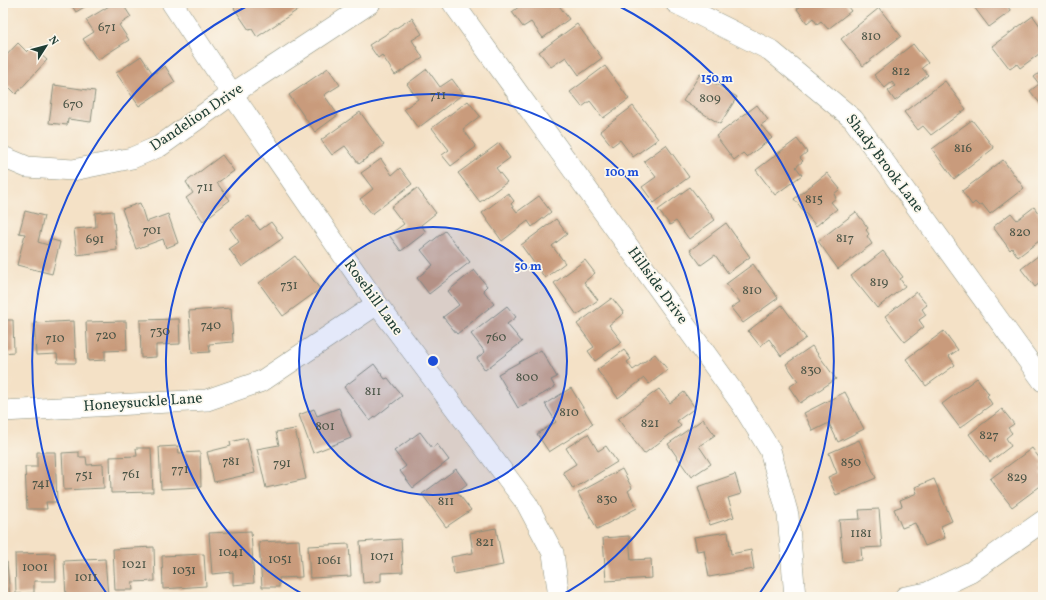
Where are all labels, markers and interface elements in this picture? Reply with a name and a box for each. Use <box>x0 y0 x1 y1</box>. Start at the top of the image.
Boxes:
house number: 671 <box>98 19 116 37</box>
north arrow <box>26 26 66 66</box>
house number: 810 <box>861 28 881 46</box>
text: N <box>44 33 61 49</box>
house number: 812 <box>892 63 910 81</box>
text: 150 m <box>701 71 733 87</box>
street label: Dandelion Drive <box>146 79 248 157</box>
house number: 711 <box>430 87 446 105</box>
house number: 809 <box>699 90 721 108</box>
house number: 670 <box>63 96 83 114</box>
street label: Shady Brook Lane <box>840 110 928 218</box>
house number: 816 <box>954 140 973 158</box>
text: 100 m <box>605 165 639 181</box>
house number: 711 <box>197 179 213 197</box>
house number: 815 <box>805 191 823 209</box>
house number: 701 <box>143 222 161 240</box>
house number: 820 <box>1009 224 1031 242</box>
house number: 817 <box>836 230 854 248</box>
house number: 691 <box>86 231 104 249</box>
street label: Hillside Drive <box>622 243 692 329</box>
street label: Rosehill Lane <box>338 256 408 340</box>
text: 50 m <box>514 259 542 275</box>
house number: 819 <box>870 274 888 292</box>
house number: 731 <box>280 277 298 295</box>
house number: 810 <box>742 282 762 300</box>
house number: 740 <box>201 317 221 335</box>
house number: 730 <box>150 323 170 341</box>
house number: 720 <box>96 327 117 345</box>
house number: 760 <box>486 329 507 347</box>
house number: 710 <box>45 330 65 348</box>
centre of rings <box>426 354 440 368</box>
house number: 830 <box>801 362 822 380</box>
house number: 800 <box>516 369 538 387</box>
house number: 811 <box>365 383 381 401</box>
street label: Honeysuckle Lane <box>83 388 203 418</box>
house number: 810 <box>559 404 579 422</box>
house number: 821 <box>641 415 659 433</box>
house number: 801 <box>315 418 335 436</box>
house number: 827 <box>979 427 999 445</box>
house number: 781 <box>222 453 240 471</box>
house number: 850 <box>841 454 861 472</box>
house number: 791 <box>273 455 291 473</box>
house number: 771 <box>171 461 189 479</box>
house number: 761 <box>122 466 140 484</box>
house number: 751 <box>75 467 93 485</box>
house number: 829 <box>1007 469 1027 487</box>
house number: 741 <box>32 475 50 493</box>
house number: 830 <box>597 491 618 509</box>
house number: 811 <box>438 493 454 511</box>
house number: 1181 <box>850 525 872 543</box>
house number: 821 <box>476 534 494 552</box>
house number: 1041 <box>218 544 244 562</box>
house number: 1071 <box>370 548 394 566</box>
house number: 1051 <box>268 551 292 569</box>
house number: 1061 <box>317 552 341 570</box>
house number: 1021 <box>122 556 146 574</box>
house number: 1001 <box>22 559 48 577</box>
house number: 1031 <box>172 562 196 580</box>
house number: 1011 <box>75 569 97 587</box>

